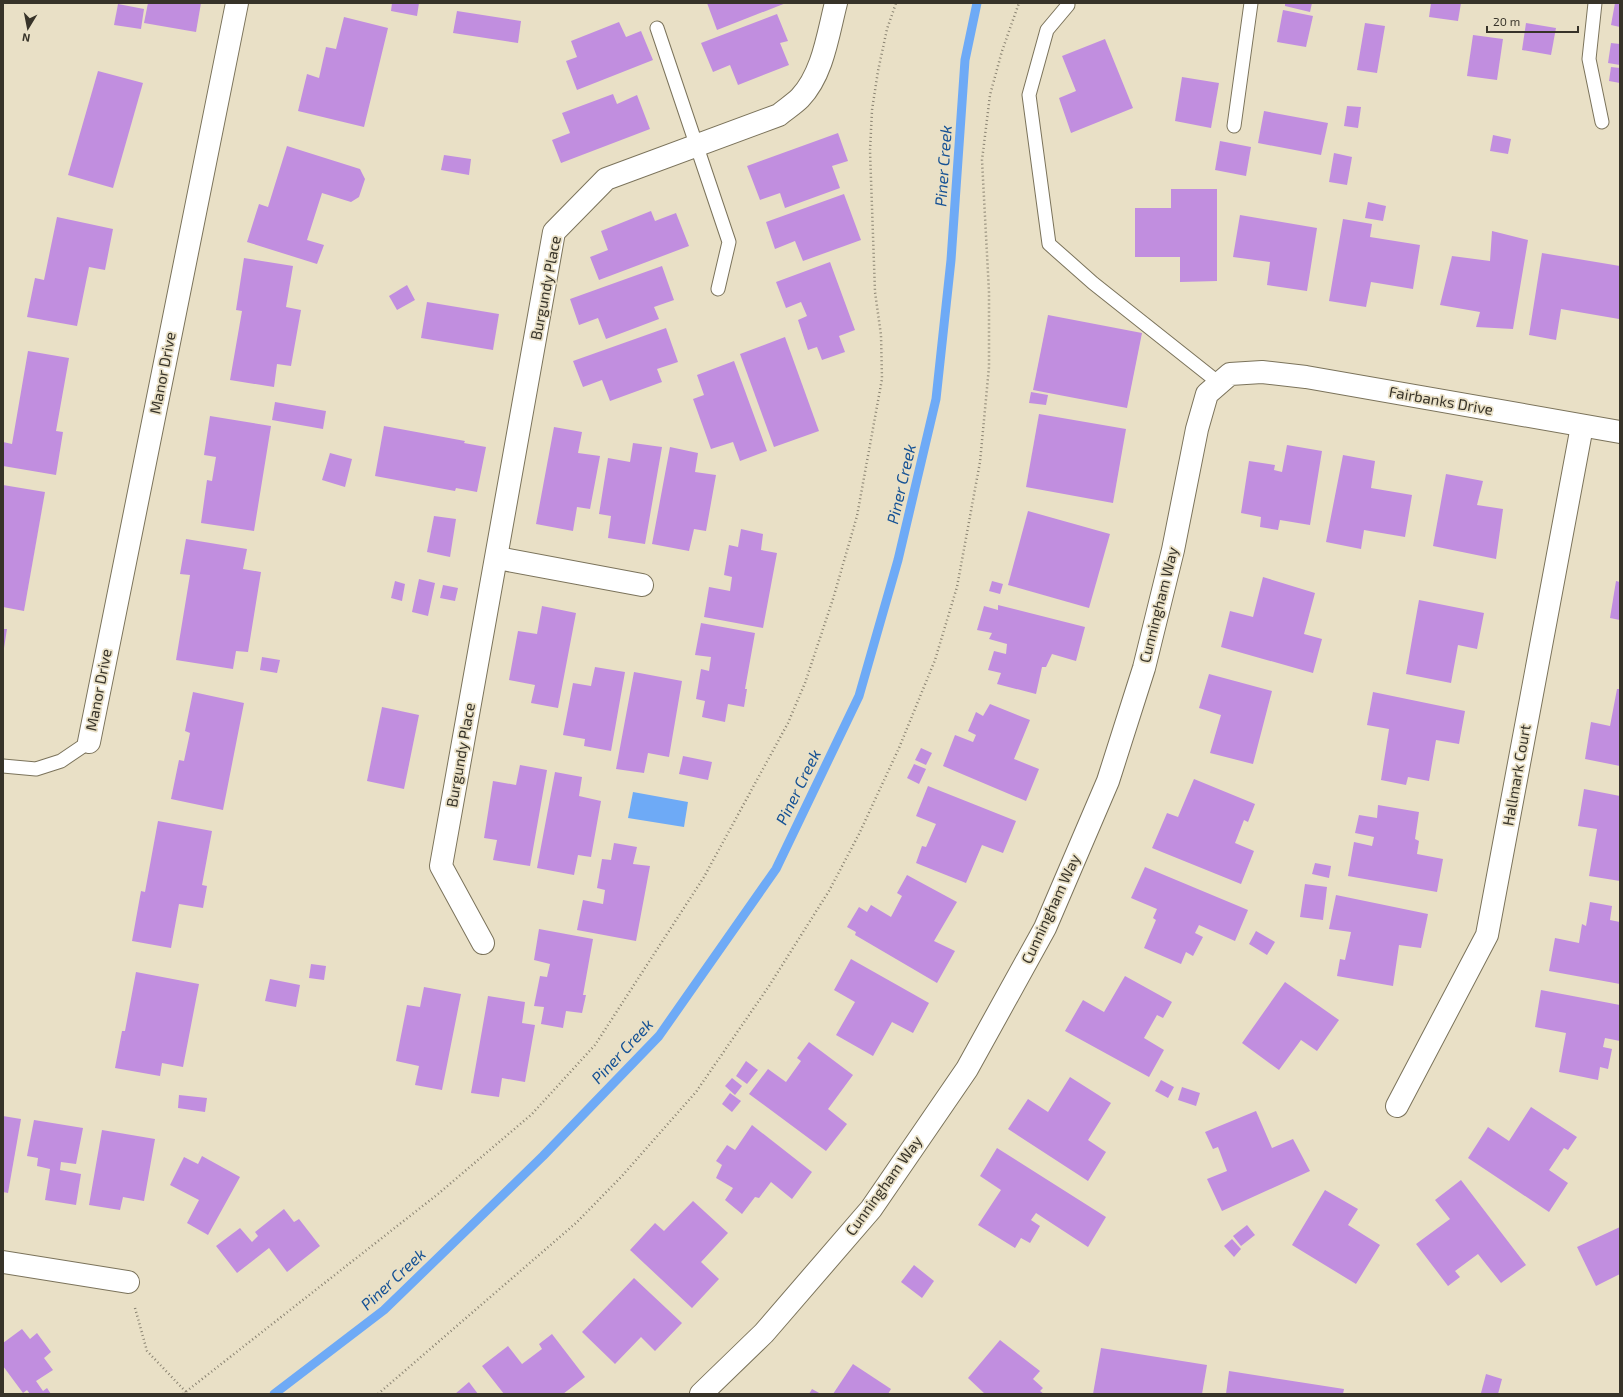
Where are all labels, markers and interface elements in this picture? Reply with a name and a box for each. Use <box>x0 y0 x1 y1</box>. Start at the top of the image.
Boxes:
north arrow <box>8 8 48 48</box>
scale bar <box>1487 8 1578 34</box>
text: 20 m <box>1493 14 1520 28</box>
text: N <box>21 31 31 45</box>
water label: Piner Creek <box>930 125 955 207</box>
street label: Burgundy Place <box>526 234 564 341</box>
street label: Manor Drive <box>145 330 179 415</box>
street label: Fairbanks Drive <box>1388 382 1495 418</box>
water label: Piner Creek <box>882 442 919 526</box>
street label: Cunningham Way <box>1135 545 1181 665</box>
street label: Manor Drive <box>81 647 115 732</box>
street label: Burgundy Place <box>442 701 478 808</box>
street label: Hallmark Court <box>1498 722 1534 827</box>
water label: Piner Creek <box>771 746 824 828</box>
street label: Cunningham Way <box>1017 851 1083 966</box>
water label: Piner Creek <box>587 1014 656 1087</box>
street label: Cunningham Way <box>841 1132 925 1239</box>
water label: Piner Creek <box>356 1244 429 1313</box>

